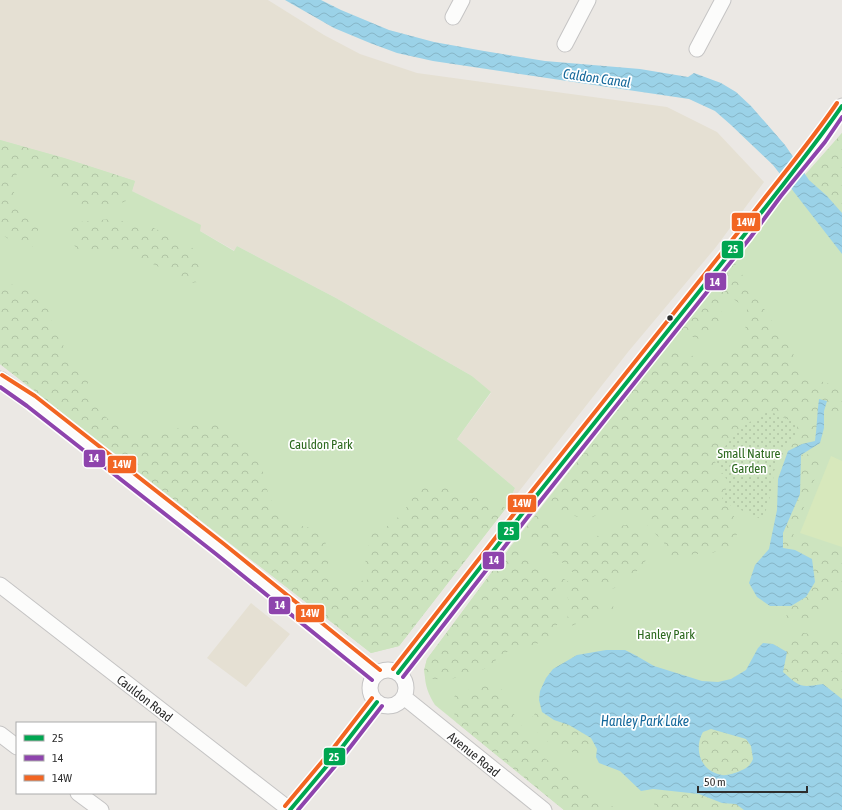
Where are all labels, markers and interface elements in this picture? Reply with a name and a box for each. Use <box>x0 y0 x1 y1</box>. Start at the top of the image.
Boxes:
water label: Caldon Canal <box>562 65 632 91</box>
line badge: 14W <box>731 212 761 232</box>
text: 14W <box>737 216 756 228</box>
line badge: 25 <box>721 240 744 259</box>
text: 25 <box>728 243 738 255</box>
line badge: 14 <box>704 272 727 291</box>
text: 14 <box>710 276 720 288</box>
unlabelled marker <box>665 313 675 323</box>
park label: Cauldon Park <box>289 437 353 452</box>
park label: Small Nature Garden <box>717 446 781 476</box>
line badge: 14 <box>83 449 106 468</box>
text: 14 <box>89 452 99 464</box>
line badge: 14W <box>107 455 137 474</box>
text: 14W <box>113 458 132 470</box>
line badge: 14W <box>507 494 537 513</box>
text: 14W <box>513 497 532 509</box>
line badge: 25 <box>497 521 520 541</box>
text: 25 <box>504 525 514 537</box>
line badge: 14 <box>482 551 505 570</box>
text: 14 <box>489 554 499 566</box>
line badge: 14 <box>268 596 291 615</box>
text: 14 <box>275 599 285 611</box>
line badge: 14W <box>295 604 325 623</box>
text: 14W <box>301 607 320 619</box>
park label: Hanley Park <box>637 627 695 642</box>
street label: Cauldon Road <box>114 672 176 725</box>
water label: Hanley Park Lake <box>601 713 689 729</box>
legend <box>16 722 156 794</box>
street label: Avenue Road <box>445 729 503 780</box>
text: 25 <box>52 731 63 745</box>
line badge: 25 <box>323 747 346 766</box>
text: 14 <box>52 751 64 765</box>
text: 25 <box>329 751 339 763</box>
scale bar <box>698 768 807 794</box>
text: 14W <box>52 771 72 785</box>
text: 50 m <box>704 775 726 789</box>

